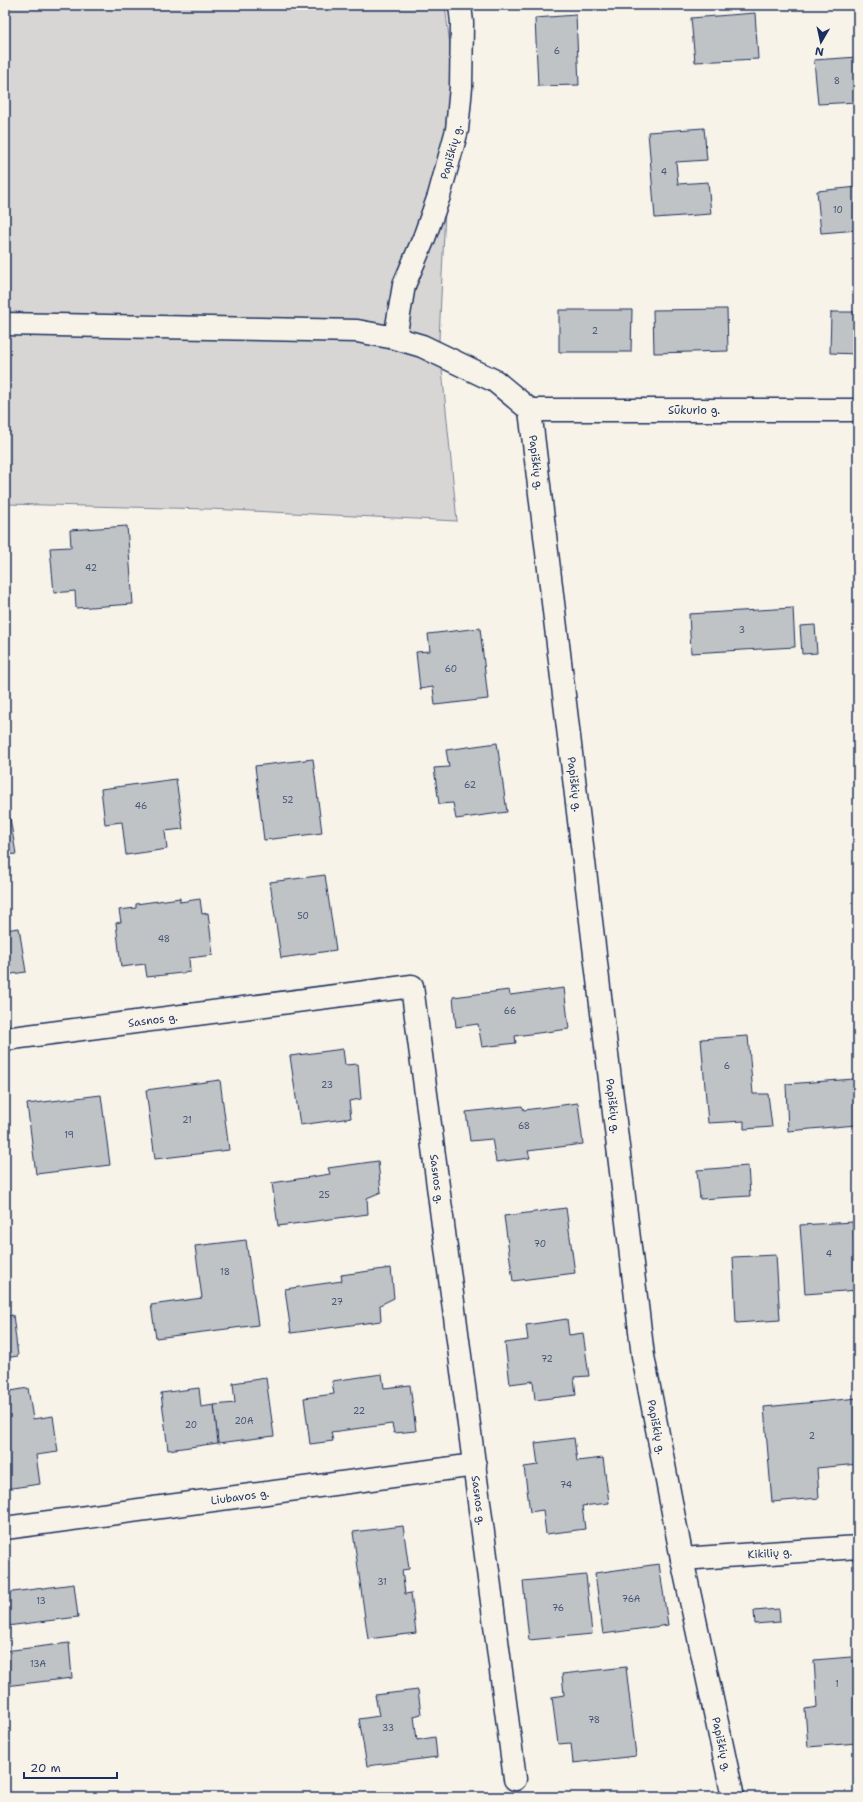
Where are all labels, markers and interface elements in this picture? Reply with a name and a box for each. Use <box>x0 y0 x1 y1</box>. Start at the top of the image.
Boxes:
north arrow <box>801 22 841 62</box>
text: N <box>814 43 825 59</box>
house number: 6 <box>554 45 560 57</box>
house number: 8 <box>834 75 840 87</box>
street label: Papiškių g. <box>436 124 465 181</box>
house number: 4 <box>661 166 667 178</box>
house number: 10 <box>833 204 843 216</box>
house number: 2 <box>592 325 598 337</box>
street label: Sūkurio g. <box>668 403 720 418</box>
street label: Papiškių g. <box>526 434 547 491</box>
house number: 42 <box>85 562 97 574</box>
house number: 3 <box>739 624 745 636</box>
house number: 60 <box>445 663 457 675</box>
street label: Papiškių g. <box>564 756 585 813</box>
house number: 62 <box>464 779 476 791</box>
house number: 52 <box>282 794 294 806</box>
house number: 46 <box>135 800 147 812</box>
house number: 50 <box>297 910 309 922</box>
house number: 48 <box>158 933 170 945</box>
house number: 66 <box>504 1005 516 1017</box>
street label: Sasnos g. <box>127 1009 179 1030</box>
house number: 6 <box>724 1060 730 1072</box>
street label: Papiškių g. <box>602 1078 624 1135</box>
house number: 23 <box>321 1079 333 1091</box>
house number: 21 <box>182 1114 192 1126</box>
house number: 68 <box>518 1120 530 1132</box>
house number: 19 <box>64 1129 74 1141</box>
street label: Sasnos g. <box>426 1153 448 1205</box>
house number: 25 <box>318 1189 330 1201</box>
house number: 70 <box>534 1238 546 1250</box>
house number: 4 <box>826 1248 832 1260</box>
house number: 18 <box>220 1266 230 1278</box>
house number: 27 <box>331 1296 343 1308</box>
house number: 72 <box>541 1353 553 1365</box>
street label: Papiškių g. <box>644 1398 669 1456</box>
house number: 22 <box>353 1405 365 1417</box>
house number: 20A <box>235 1415 254 1427</box>
house number: 20 <box>185 1419 197 1431</box>
house number: 2 <box>809 1430 815 1442</box>
street label: Sasnos g. <box>468 1475 489 1526</box>
house number: 74 <box>560 1479 572 1491</box>
street label: Liubavos g. <box>210 1485 270 1508</box>
street label: Kikilių g. <box>747 1544 793 1562</box>
house number: 31 <box>377 1576 387 1588</box>
house number: 76A <box>622 1593 641 1605</box>
house number: 13 <box>36 1595 46 1607</box>
house number: 76 <box>552 1602 564 1614</box>
house number: 13A <box>30 1658 46 1670</box>
house number: 1 <box>835 1678 839 1690</box>
house number: 78 <box>588 1714 600 1726</box>
street label: Papiškių g. <box>709 1716 735 1773</box>
house number: 33 <box>382 1722 394 1734</box>
scale bar <box>24 1754 117 1780</box>
text: 20 m <box>30 1760 61 1776</box>

